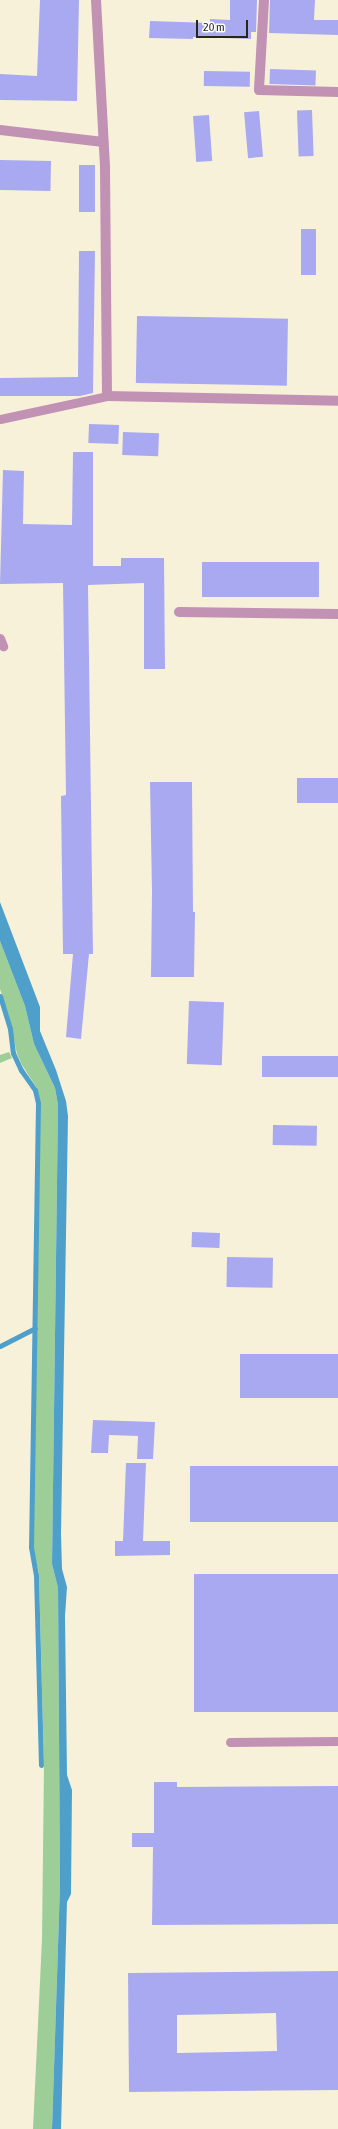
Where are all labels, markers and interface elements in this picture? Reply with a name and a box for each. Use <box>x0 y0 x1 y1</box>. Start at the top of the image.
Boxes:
scale bar <box>198 12 250 38</box>
text: 20 m <box>203 20 225 34</box>

